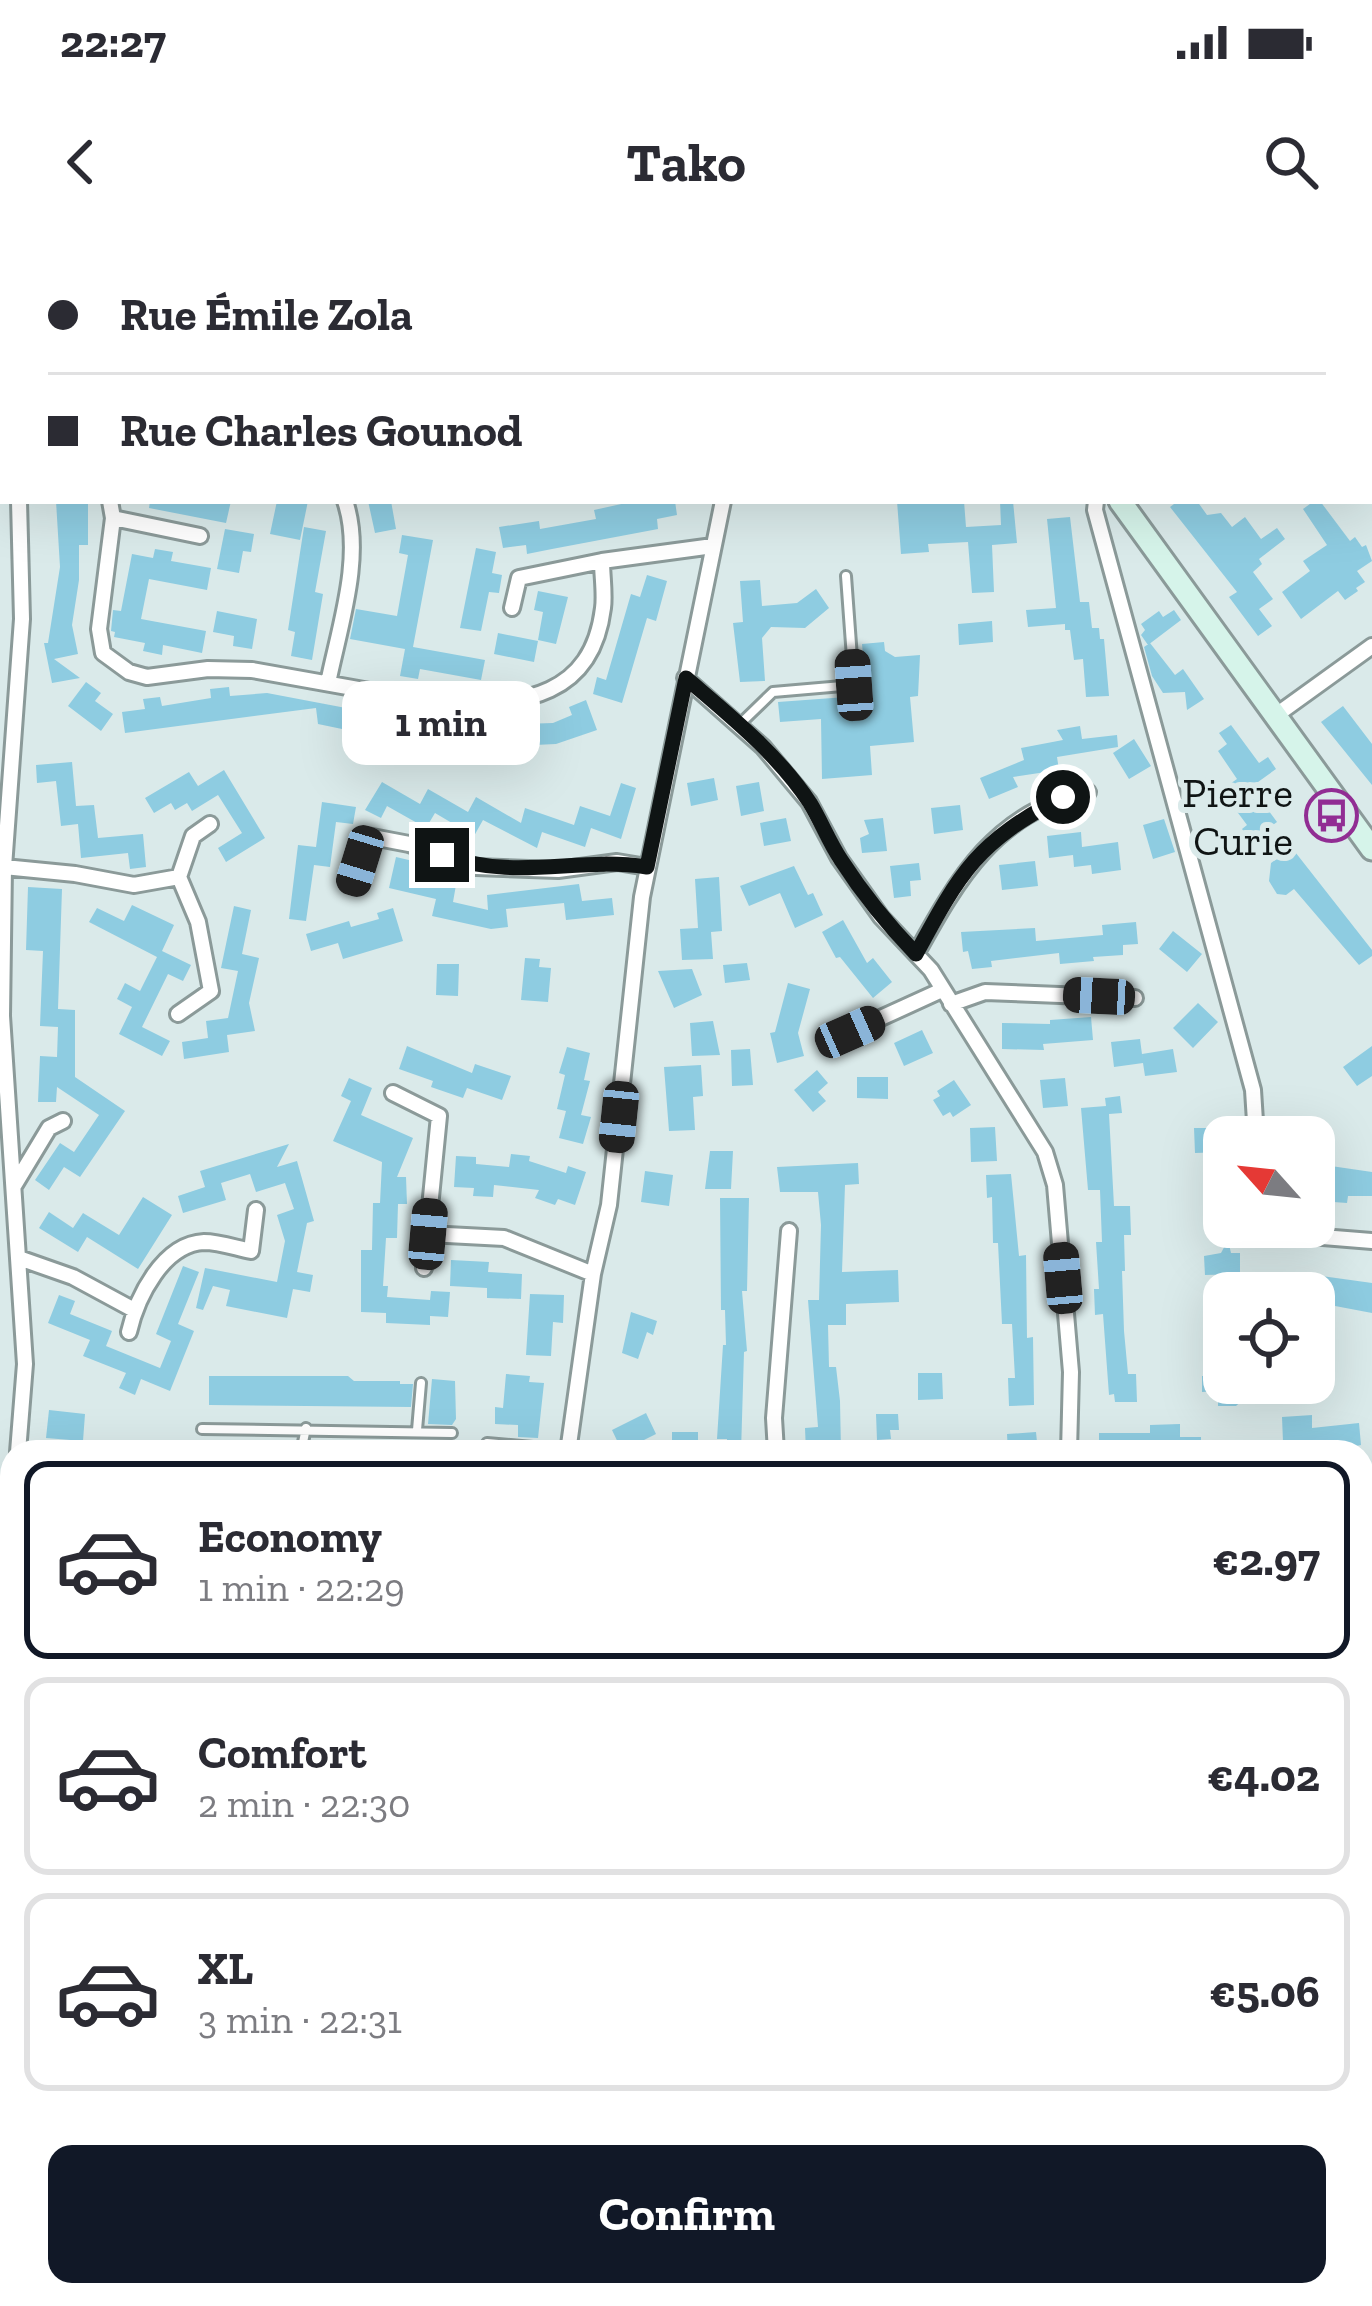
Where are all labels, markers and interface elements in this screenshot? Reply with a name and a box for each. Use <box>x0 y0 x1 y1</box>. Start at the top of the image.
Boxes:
text: 22:27 <box>60 15 166 69</box>
icon: back <box>48 129 114 195</box>
icon: search <box>1258 129 1324 195</box>
text: Tako <box>626 130 746 195</box>
text: Rue Émile Zola <box>120 288 413 342</box>
text: Rue Charles Gounod <box>120 404 522 458</box>
car <box>834 648 874 722</box>
callout: 1 min <box>343 681 541 765</box>
text: 1 min <box>395 699 487 746</box>
place label: Pierre Curie <box>1182 767 1293 866</box>
route start <box>1036 770 1090 824</box>
bus stop icon: Pierre Curie <box>1304 788 1360 844</box>
car <box>332 821 388 901</box>
route end <box>415 828 469 882</box>
car <box>1062 976 1136 1016</box>
car <box>810 1001 890 1063</box>
car <box>597 1079 641 1155</box>
north arrow <box>1203 1116 1335 1248</box>
map controls <box>1203 1116 1335 1404</box>
car <box>407 1197 449 1271</box>
car <box>1042 1241 1084 1315</box>
button: locate <box>1203 1272 1335 1404</box>
icon: car <box>54 1506 162 1614</box>
text: Economy <box>198 1510 382 1564</box>
text: €2.97 <box>1213 1533 1320 1587</box>
text: 1 min · 22:29 <box>198 1564 405 1611</box>
icon: car <box>54 1722 162 1830</box>
text: Comfort <box>198 1726 366 1780</box>
text: €4.02 <box>1207 1749 1320 1803</box>
text: 2 min · 22:30 <box>198 1780 411 1827</box>
icon: car <box>54 1938 162 2046</box>
text: XL <box>198 1942 253 1996</box>
text: €5.06 <box>1210 1965 1320 2019</box>
text: 3 min · 22:31 <box>198 1996 402 2043</box>
button: Confirm <box>48 2145 1326 2283</box>

